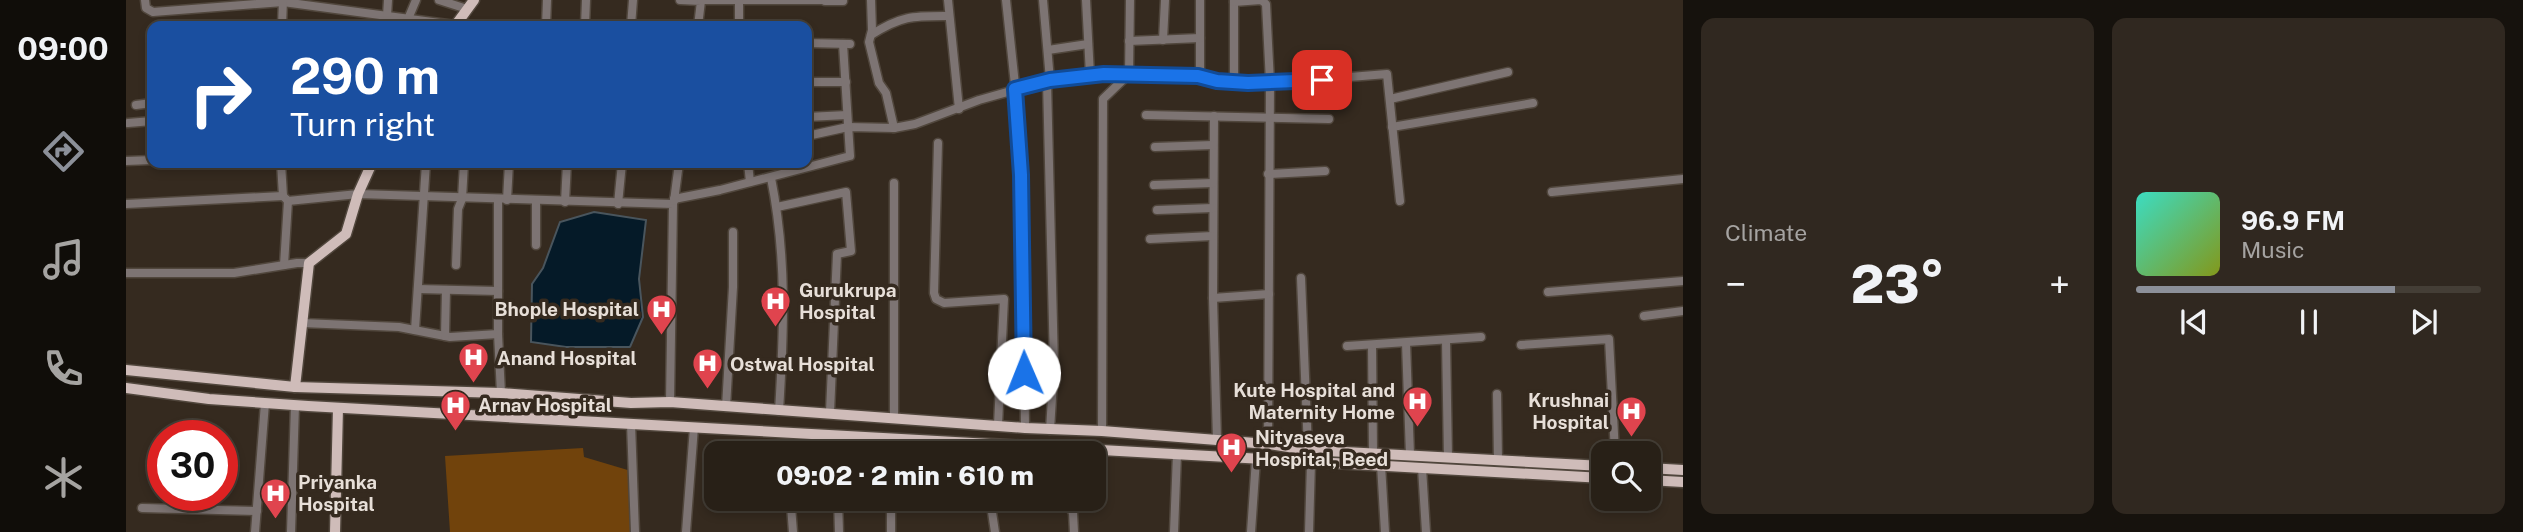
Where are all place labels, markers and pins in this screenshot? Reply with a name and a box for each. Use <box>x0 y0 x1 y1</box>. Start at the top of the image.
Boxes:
pin <box>1292 50 1352 110</box>
place label: Gurukrupa Hospital <box>799 279 896 323</box>
hospital icon: Gurukrupa Hospital <box>759 284 793 328</box>
hospital icon: Bhople Hospital <box>645 292 679 336</box>
place label: Bhople Hospital <box>495 298 639 320</box>
hospital icon: Anand Hospital <box>457 341 491 385</box>
place label: Anand Hospital <box>497 347 637 369</box>
hospital icon: Ostwal Hospital <box>690 347 724 391</box>
place label: Ostwal Hospital <box>730 353 875 375</box>
place label: Kute Hospital and Maternity Home <box>1233 379 1395 423</box>
hospital icon: Kute Hospital and Maternity Home <box>1401 384 1435 428</box>
hospital icon: Arnav Hospital <box>438 388 472 432</box>
place label: Krushnai Hospital <box>1528 389 1609 433</box>
place label: Arnav Hospital <box>478 394 612 416</box>
hospital icon: Krushnai Hospital <box>1615 394 1649 438</box>
place label: Nityaseva Hospital, Beed <box>1255 426 1388 470</box>
hospital icon: Nityaseva Hospital, Beed <box>1215 431 1249 475</box>
place label: Priyanka Hospital <box>298 471 377 515</box>
hospital icon: Priyanka Hospital <box>258 476 292 520</box>

